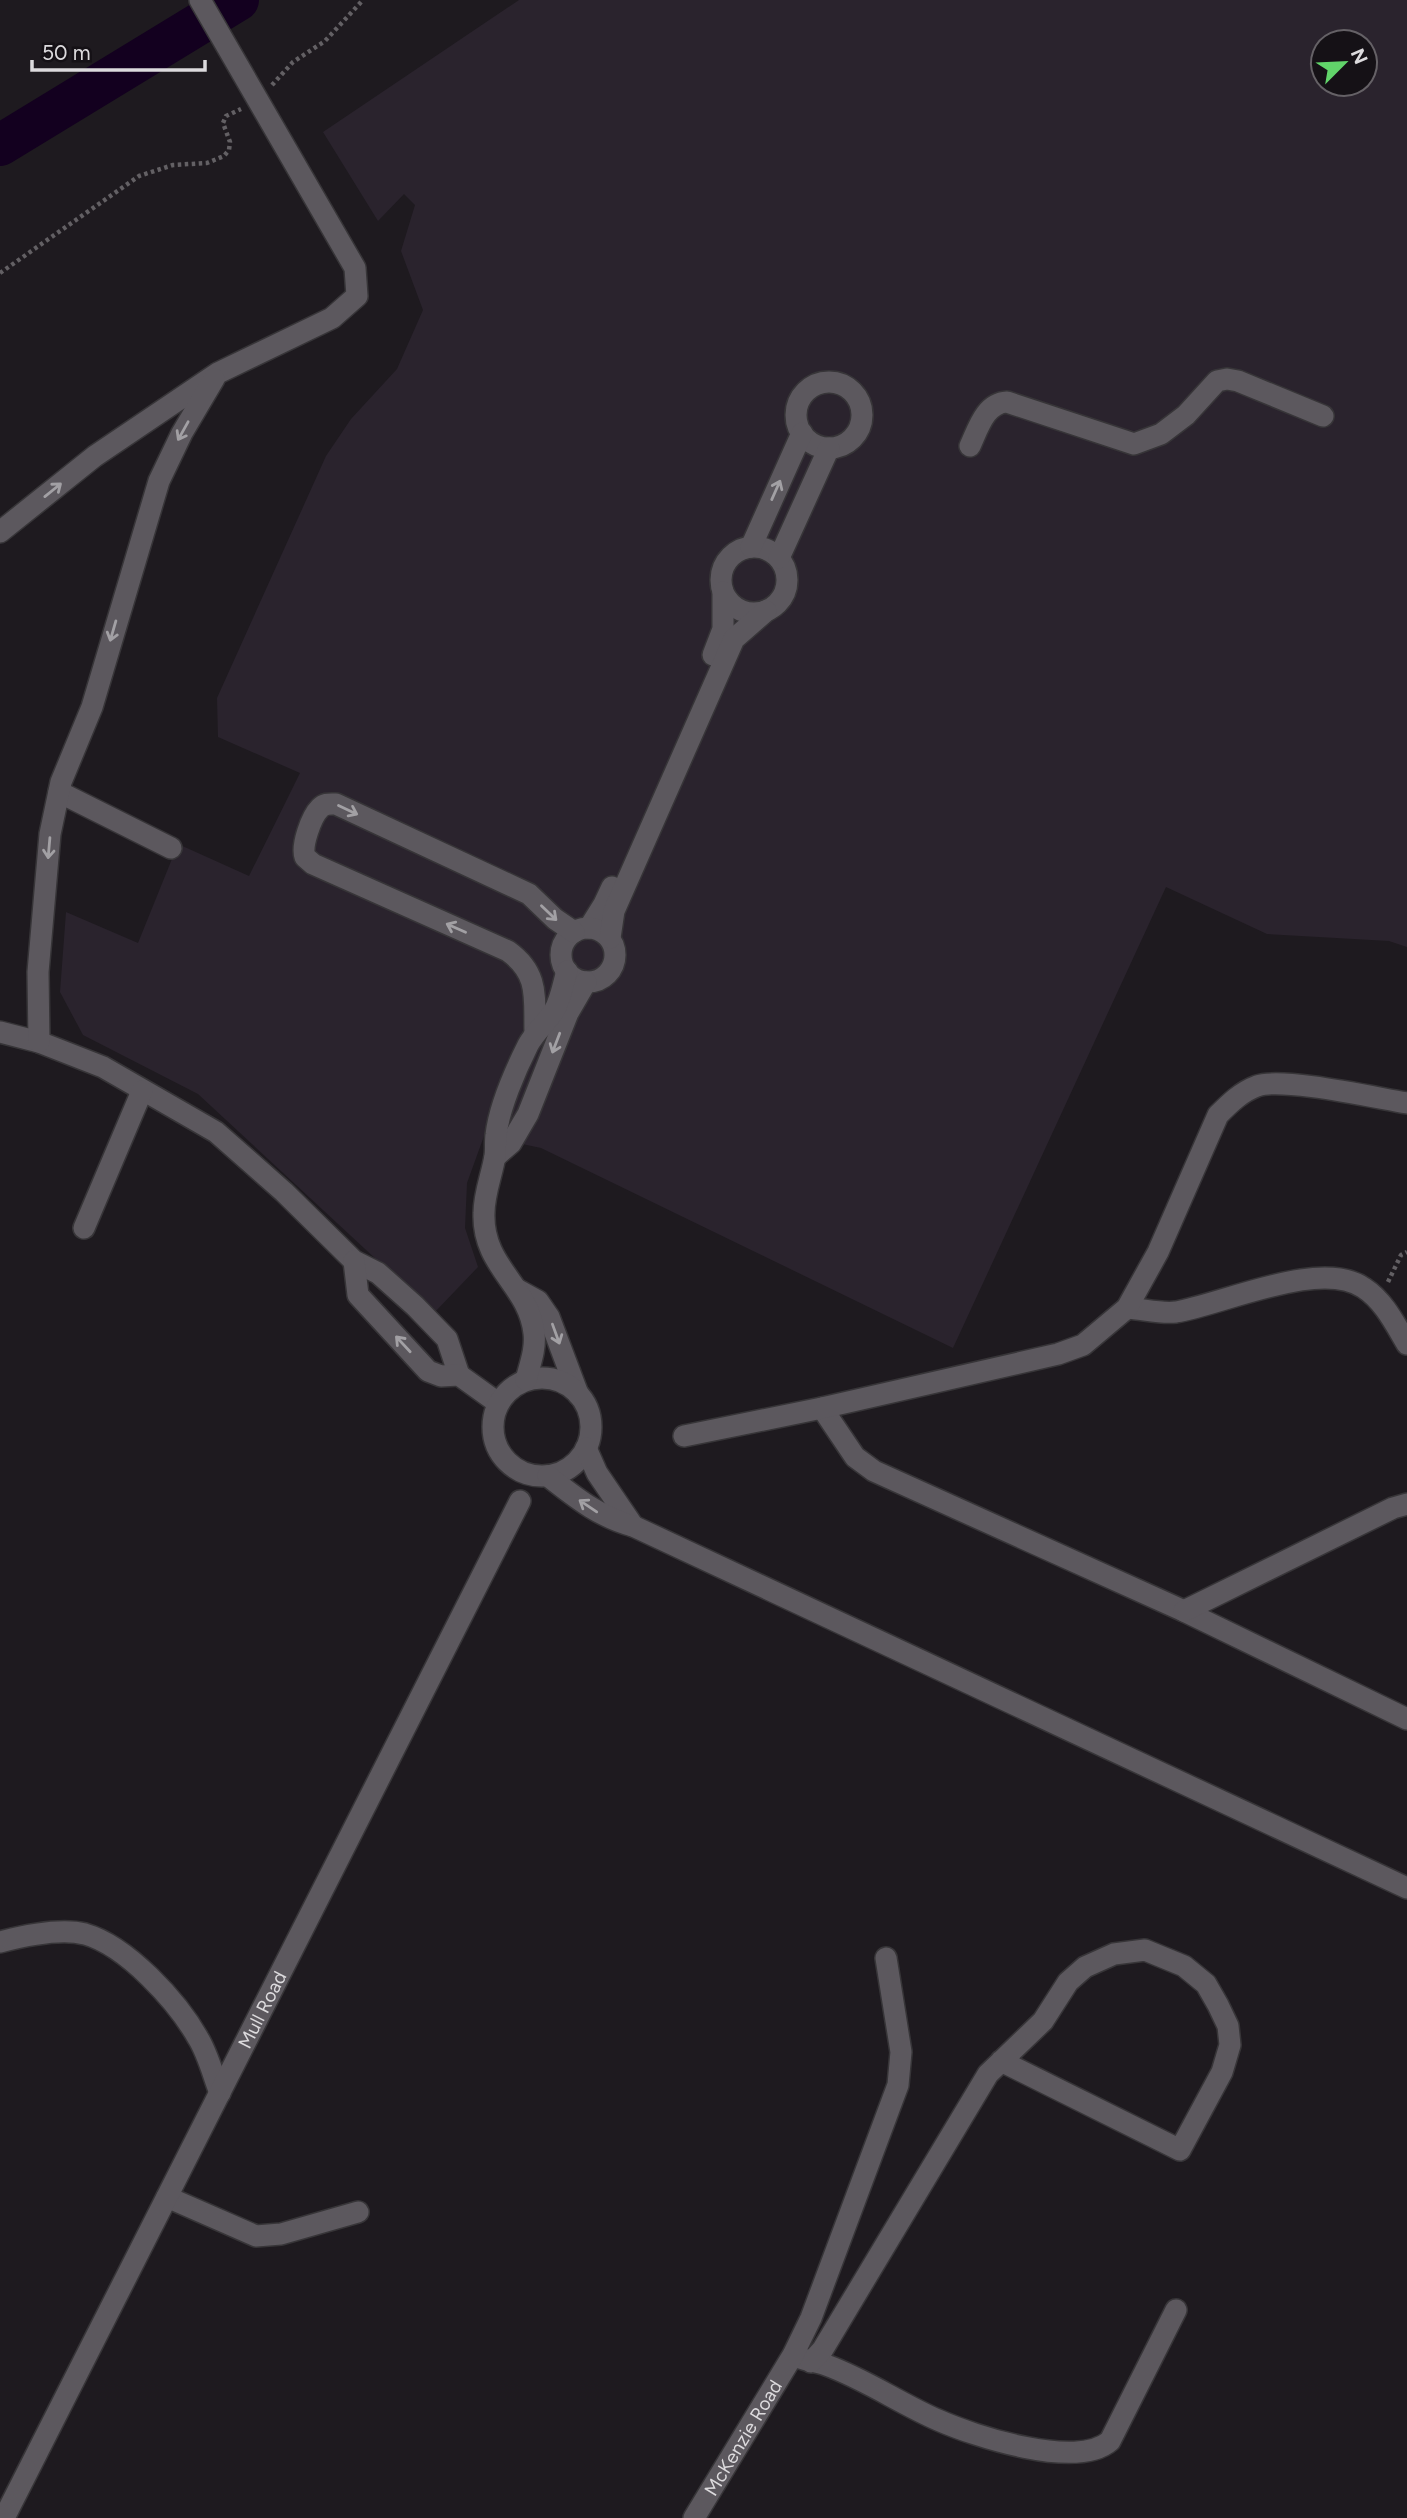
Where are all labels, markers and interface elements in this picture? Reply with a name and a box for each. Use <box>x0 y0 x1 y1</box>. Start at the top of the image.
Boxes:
scale bar <box>32 28 205 72</box>
north arrow <box>1309 28 1379 98</box>
text: 50 m <box>42 40 91 65</box>
text: N <box>1346 45 1373 68</box>
one-way arrow <box>176 421 190 441</box>
one-way arrow <box>770 480 783 501</box>
one-way arrow <box>44 482 62 497</box>
one-way arrow <box>106 620 119 642</box>
one-way arrow <box>337 804 358 817</box>
one-way arrow <box>42 837 55 859</box>
one-way arrow <box>540 905 557 922</box>
one-way arrow <box>446 921 468 934</box>
one-way arrow <box>549 1031 562 1053</box>
one-way arrow <box>551 1323 564 1345</box>
one-way arrow <box>395 1335 411 1353</box>
one-way arrow <box>579 1499 598 1513</box>
street label: Mull Road <box>233 1967 291 2052</box>
street label: McKenzie Road <box>699 2376 787 2500</box>

